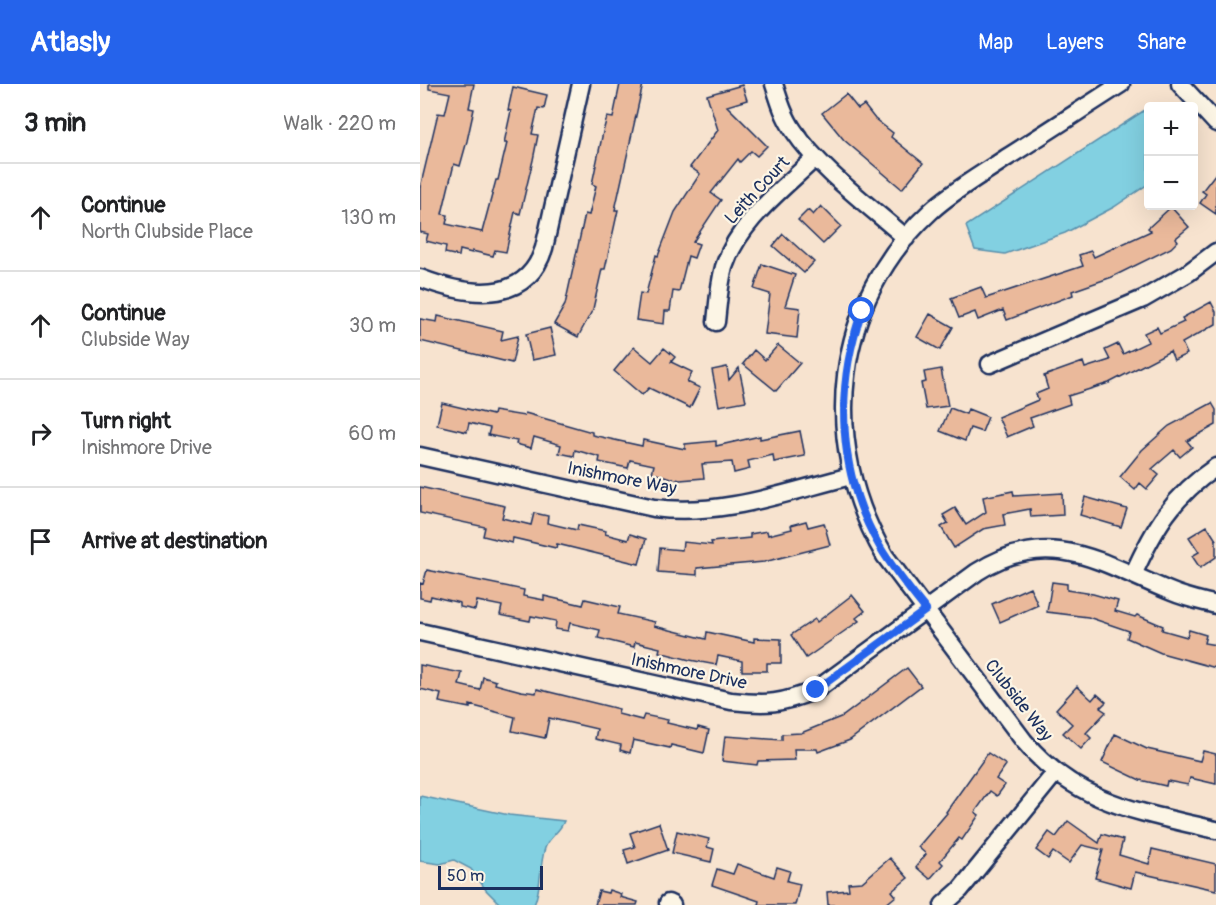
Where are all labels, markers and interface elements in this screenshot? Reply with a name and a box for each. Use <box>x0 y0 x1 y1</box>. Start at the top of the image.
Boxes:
text: Atlasly <box>30 25 110 60</box>
text: Map <box>978 29 1013 56</box>
text: Layers <box>1046 29 1104 56</box>
text: Share <box>1137 29 1186 56</box>
map controls <box>1144 102 1198 210</box>
button: + <box>1144 102 1198 156</box>
text: 3 min <box>24 107 86 139</box>
text: Walk · 220 m <box>283 111 396 136</box>
street label: Leith Court <box>720 151 795 229</box>
button: − <box>1144 156 1198 210</box>
text: Continue <box>81 191 165 219</box>
icon: ahead <box>24 201 57 234</box>
text: 130 m <box>341 205 396 230</box>
text: North Clubside Place <box>81 219 253 244</box>
route start <box>848 297 874 323</box>
text: Continue <box>81 299 165 327</box>
icon: ahead <box>24 309 57 342</box>
text: 30 m <box>349 313 396 338</box>
text: Clubside Way <box>81 327 190 352</box>
text: Turn right <box>81 407 171 435</box>
icon: right <box>24 417 57 450</box>
text: 60 m <box>349 421 396 446</box>
text: Inishmore Drive <box>81 435 212 460</box>
street label: Inishmore Way <box>565 457 679 500</box>
icon: arrive <box>24 525 57 558</box>
text: Arrive at destination <box>81 527 267 555</box>
street label: Inishmore Drive <box>629 648 749 695</box>
street label: Clubside Way <box>979 655 1058 746</box>
route end <box>802 676 828 702</box>
scale bar <box>438 863 543 890</box>
text: 50 m <box>447 866 484 886</box>

